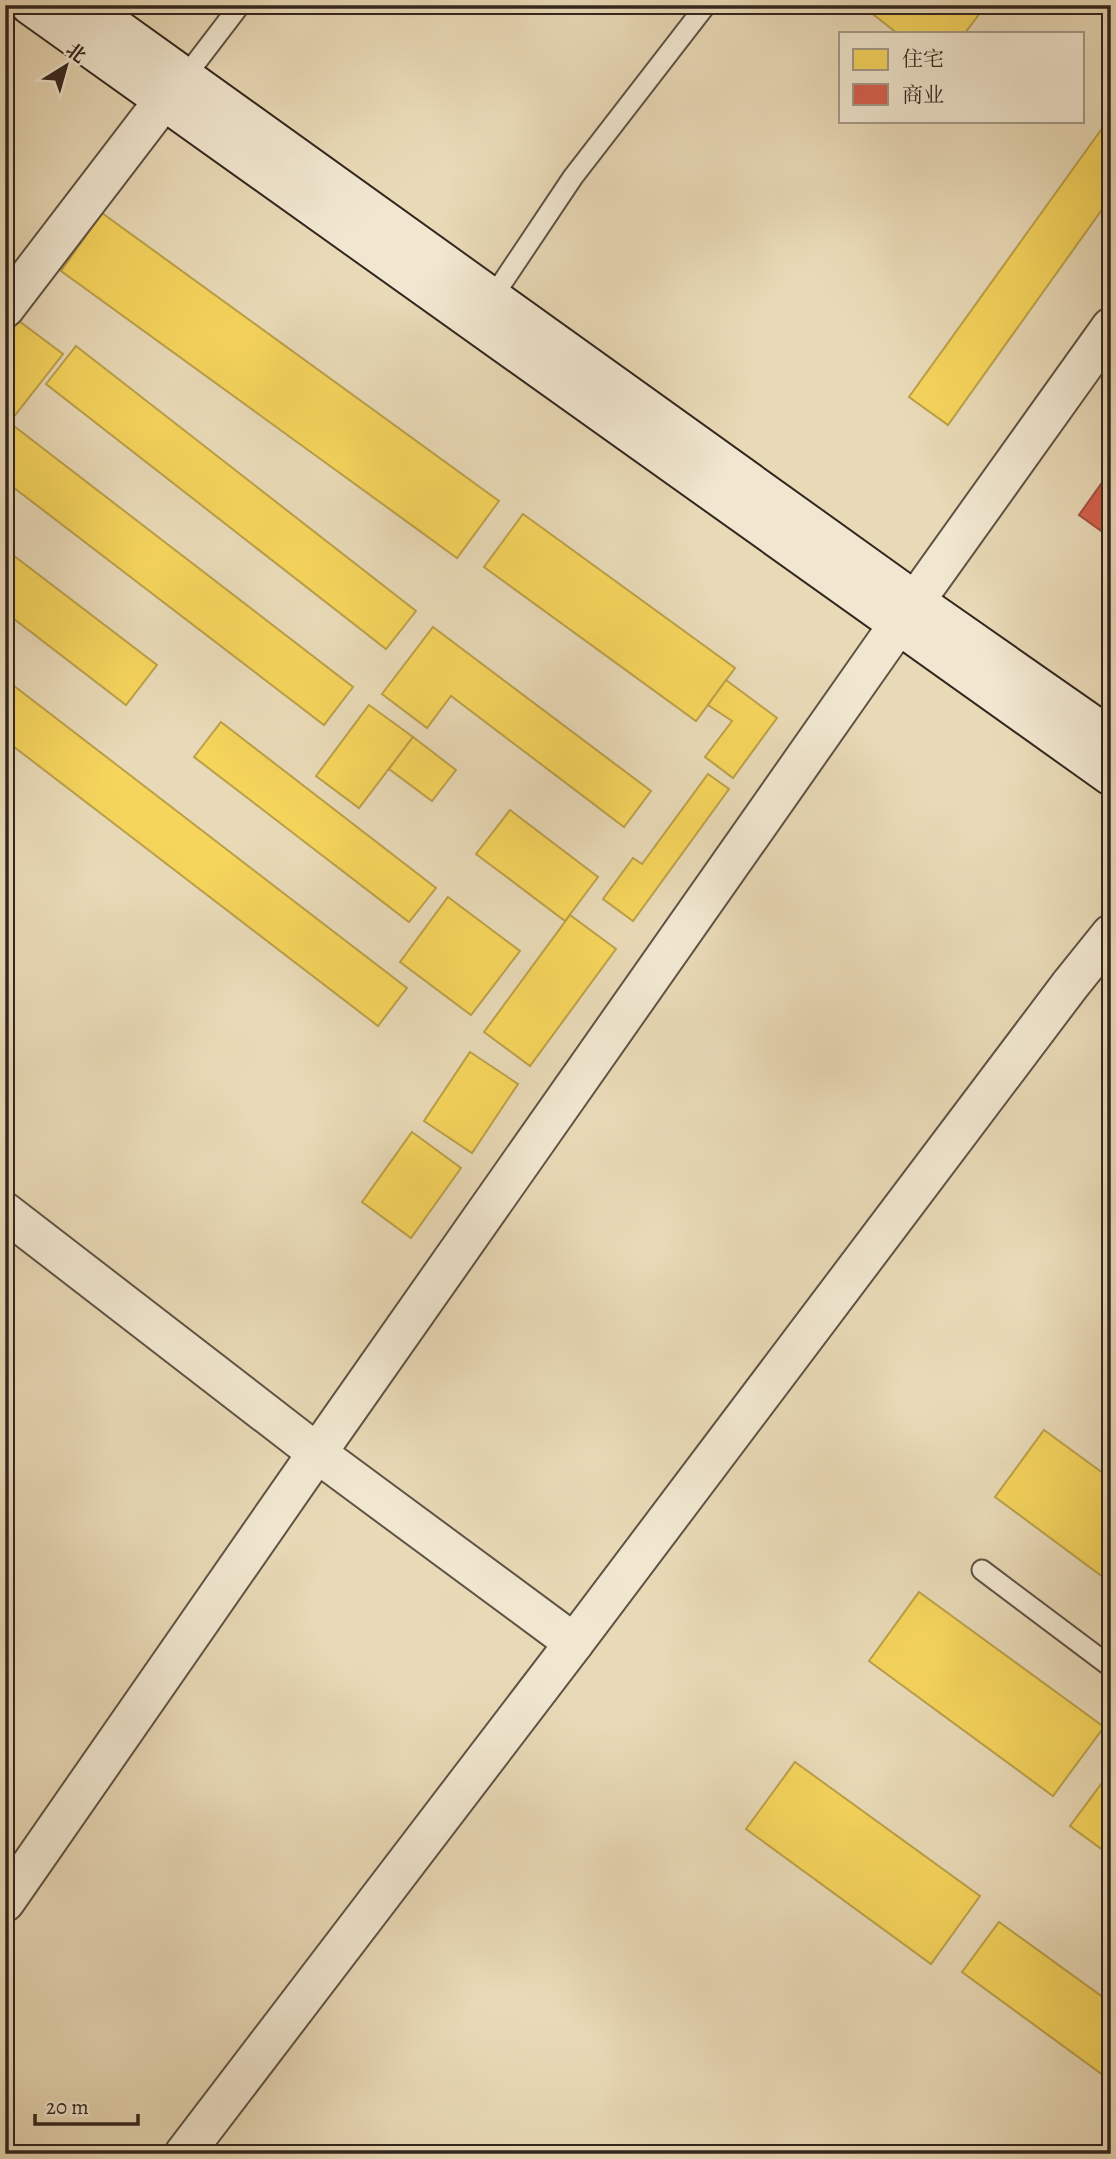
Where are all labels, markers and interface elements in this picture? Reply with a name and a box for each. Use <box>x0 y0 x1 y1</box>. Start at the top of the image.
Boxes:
north arrow <box>32 32 102 102</box>
legend <box>839 32 1084 122</box>
text: 北 <box>60 37 91 69</box>
text: 住宅 <box>902 45 944 73</box>
text: 商业 <box>902 81 944 109</box>
scale bar <box>35 2082 138 2126</box>
text: 20 m <box>46 2093 89 2121</box>

